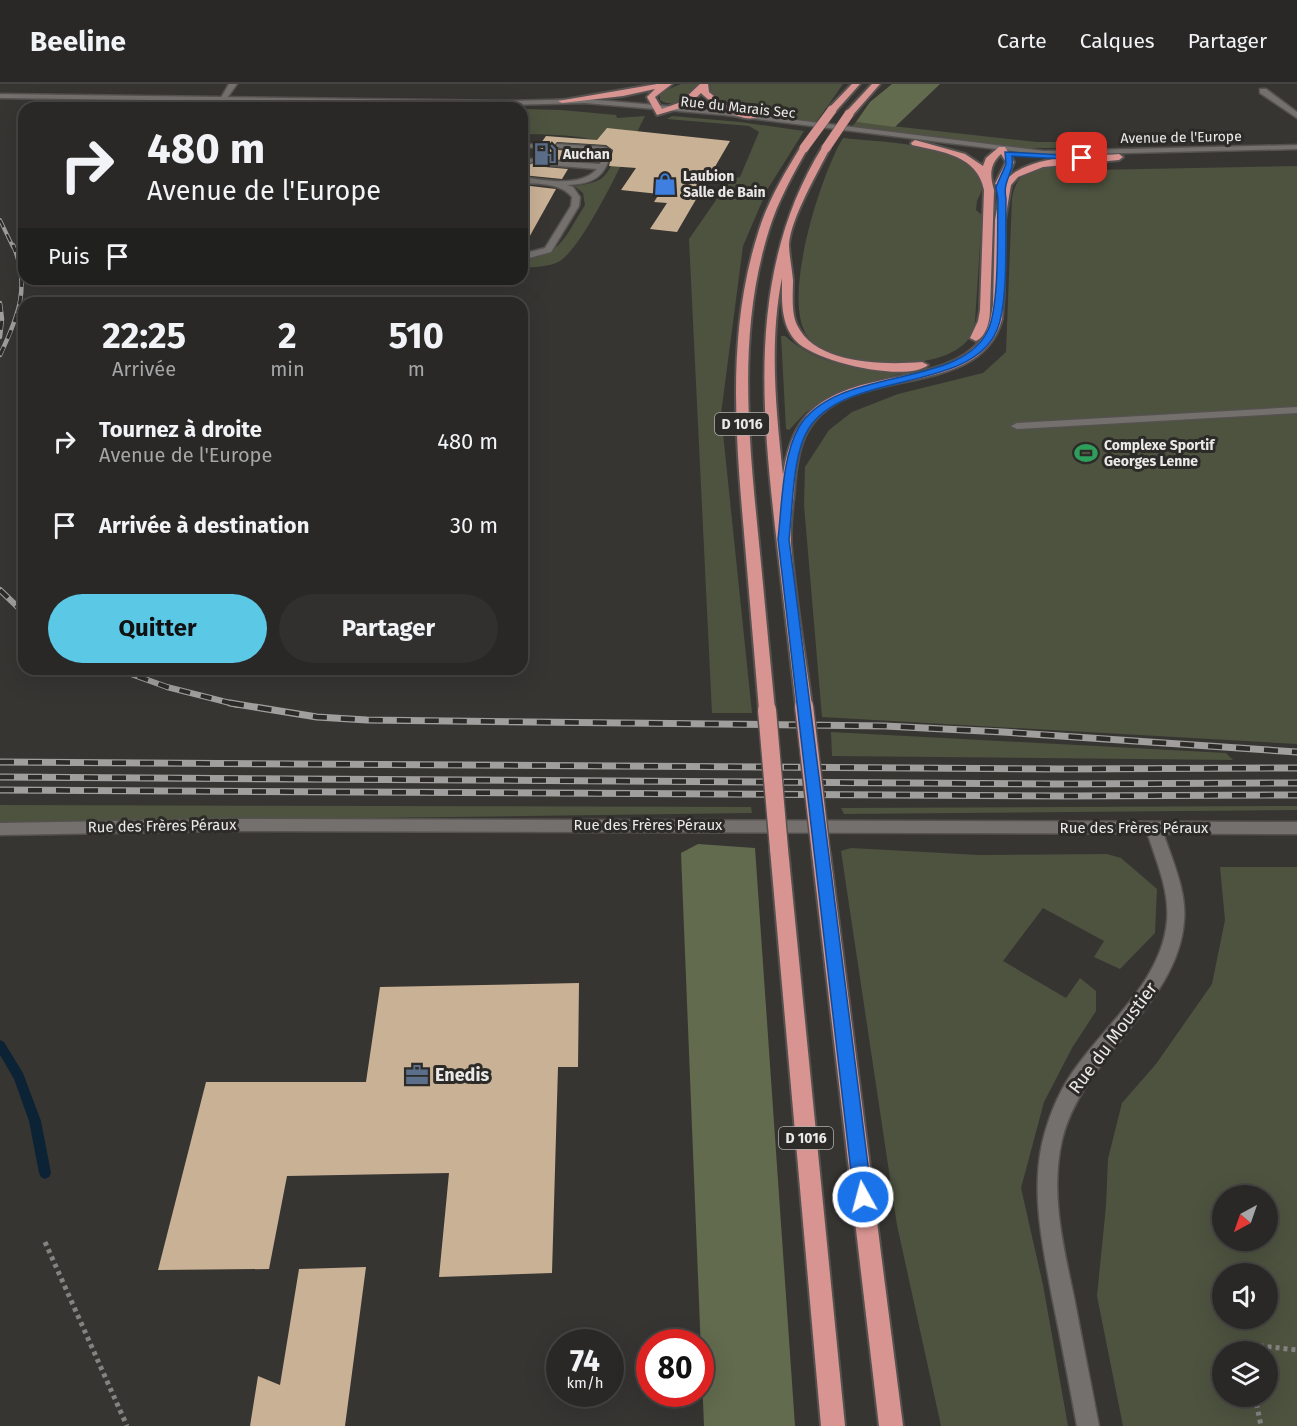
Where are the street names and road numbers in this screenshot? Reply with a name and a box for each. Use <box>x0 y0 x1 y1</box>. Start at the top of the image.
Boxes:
street label: Rue du Marais Sec <box>680 93 797 122</box>
street label: Avenue de l'Europe <box>1120 128 1242 147</box>
road number: D 1016 <box>715 413 769 435</box>
street label: Rue des Frères Péraux <box>87 816 237 836</box>
street label: Rue des Frères Péraux <box>574 816 723 834</box>
street label: Rue des Frères Péraux <box>1060 819 1209 837</box>
street label: Rue du Moustier <box>1064 978 1162 1098</box>
road number: D 1016 <box>779 1127 833 1149</box>

